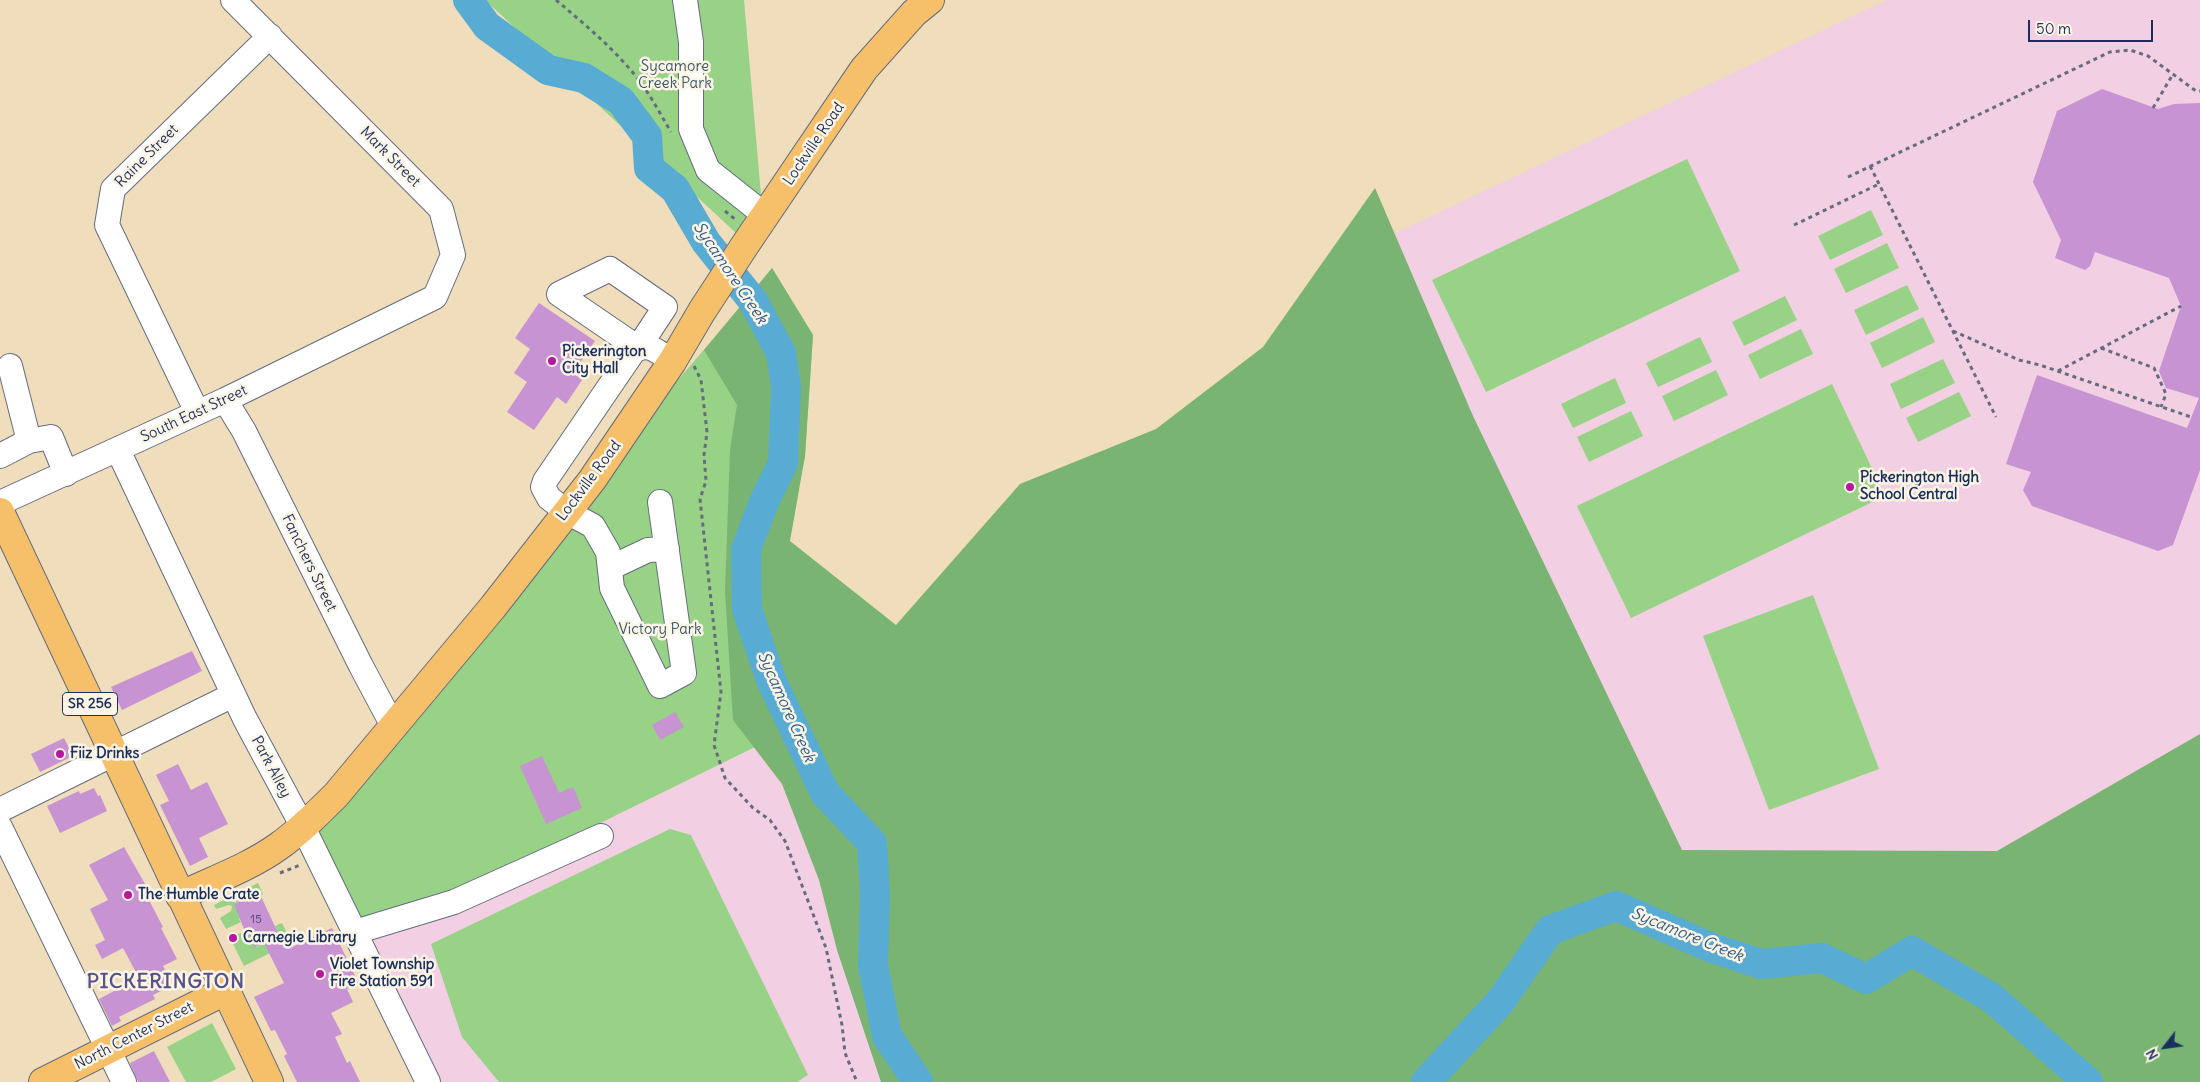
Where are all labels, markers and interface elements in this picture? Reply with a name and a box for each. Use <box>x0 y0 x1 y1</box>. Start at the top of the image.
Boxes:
scale bar <box>2030 10 2155 42</box>
text: 50 m <box>2036 19 2071 38</box>
park label: Sycamore Creek Park <box>638 58 712 93</box>
street label: Lockville Road <box>780 99 848 189</box>
street label: Raine Street <box>112 121 182 191</box>
street label: Mark Street <box>356 123 424 191</box>
water label: Sycamore Creek <box>689 218 771 328</box>
place label: Pickerington City Hall <box>562 343 646 378</box>
marker: Pickerington City Hall <box>546 355 558 367</box>
street label: South East Street <box>138 381 250 447</box>
street label: Lockville Road <box>553 437 625 525</box>
place label: Pickerington High School Central <box>1860 469 1979 504</box>
marker: Pickerington High School Central <box>1844 481 1856 493</box>
street label: Fanchers Street <box>278 511 340 615</box>
park label: Victory Park <box>618 621 702 639</box>
water label: Sycamore Creek <box>753 649 819 765</box>
road number: SR 256 <box>62 692 118 716</box>
street label: Park Alley <box>247 733 295 801</box>
place label: Fiiz Drinks <box>70 745 139 763</box>
marker: Fiiz Drinks <box>54 748 66 760</box>
place label: The Humble Crate <box>138 886 259 904</box>
marker: The Humble Crate <box>122 889 134 901</box>
water label: Sycamore Creek <box>1628 904 1746 966</box>
house number: 15 <box>250 913 262 927</box>
place label: Carnegie Library <box>243 929 357 947</box>
marker: Carnegie Library <box>227 932 239 944</box>
place label: Violet Township Fire Station 591 <box>330 956 434 991</box>
marker: Violet Township Fire Station 591 <box>314 968 326 980</box>
district label: PICKERINGTON <box>85 970 247 994</box>
street label: North Center Street <box>72 998 196 1074</box>
north arrow <box>2140 1022 2190 1072</box>
text: N <box>2142 1046 2162 1063</box>

